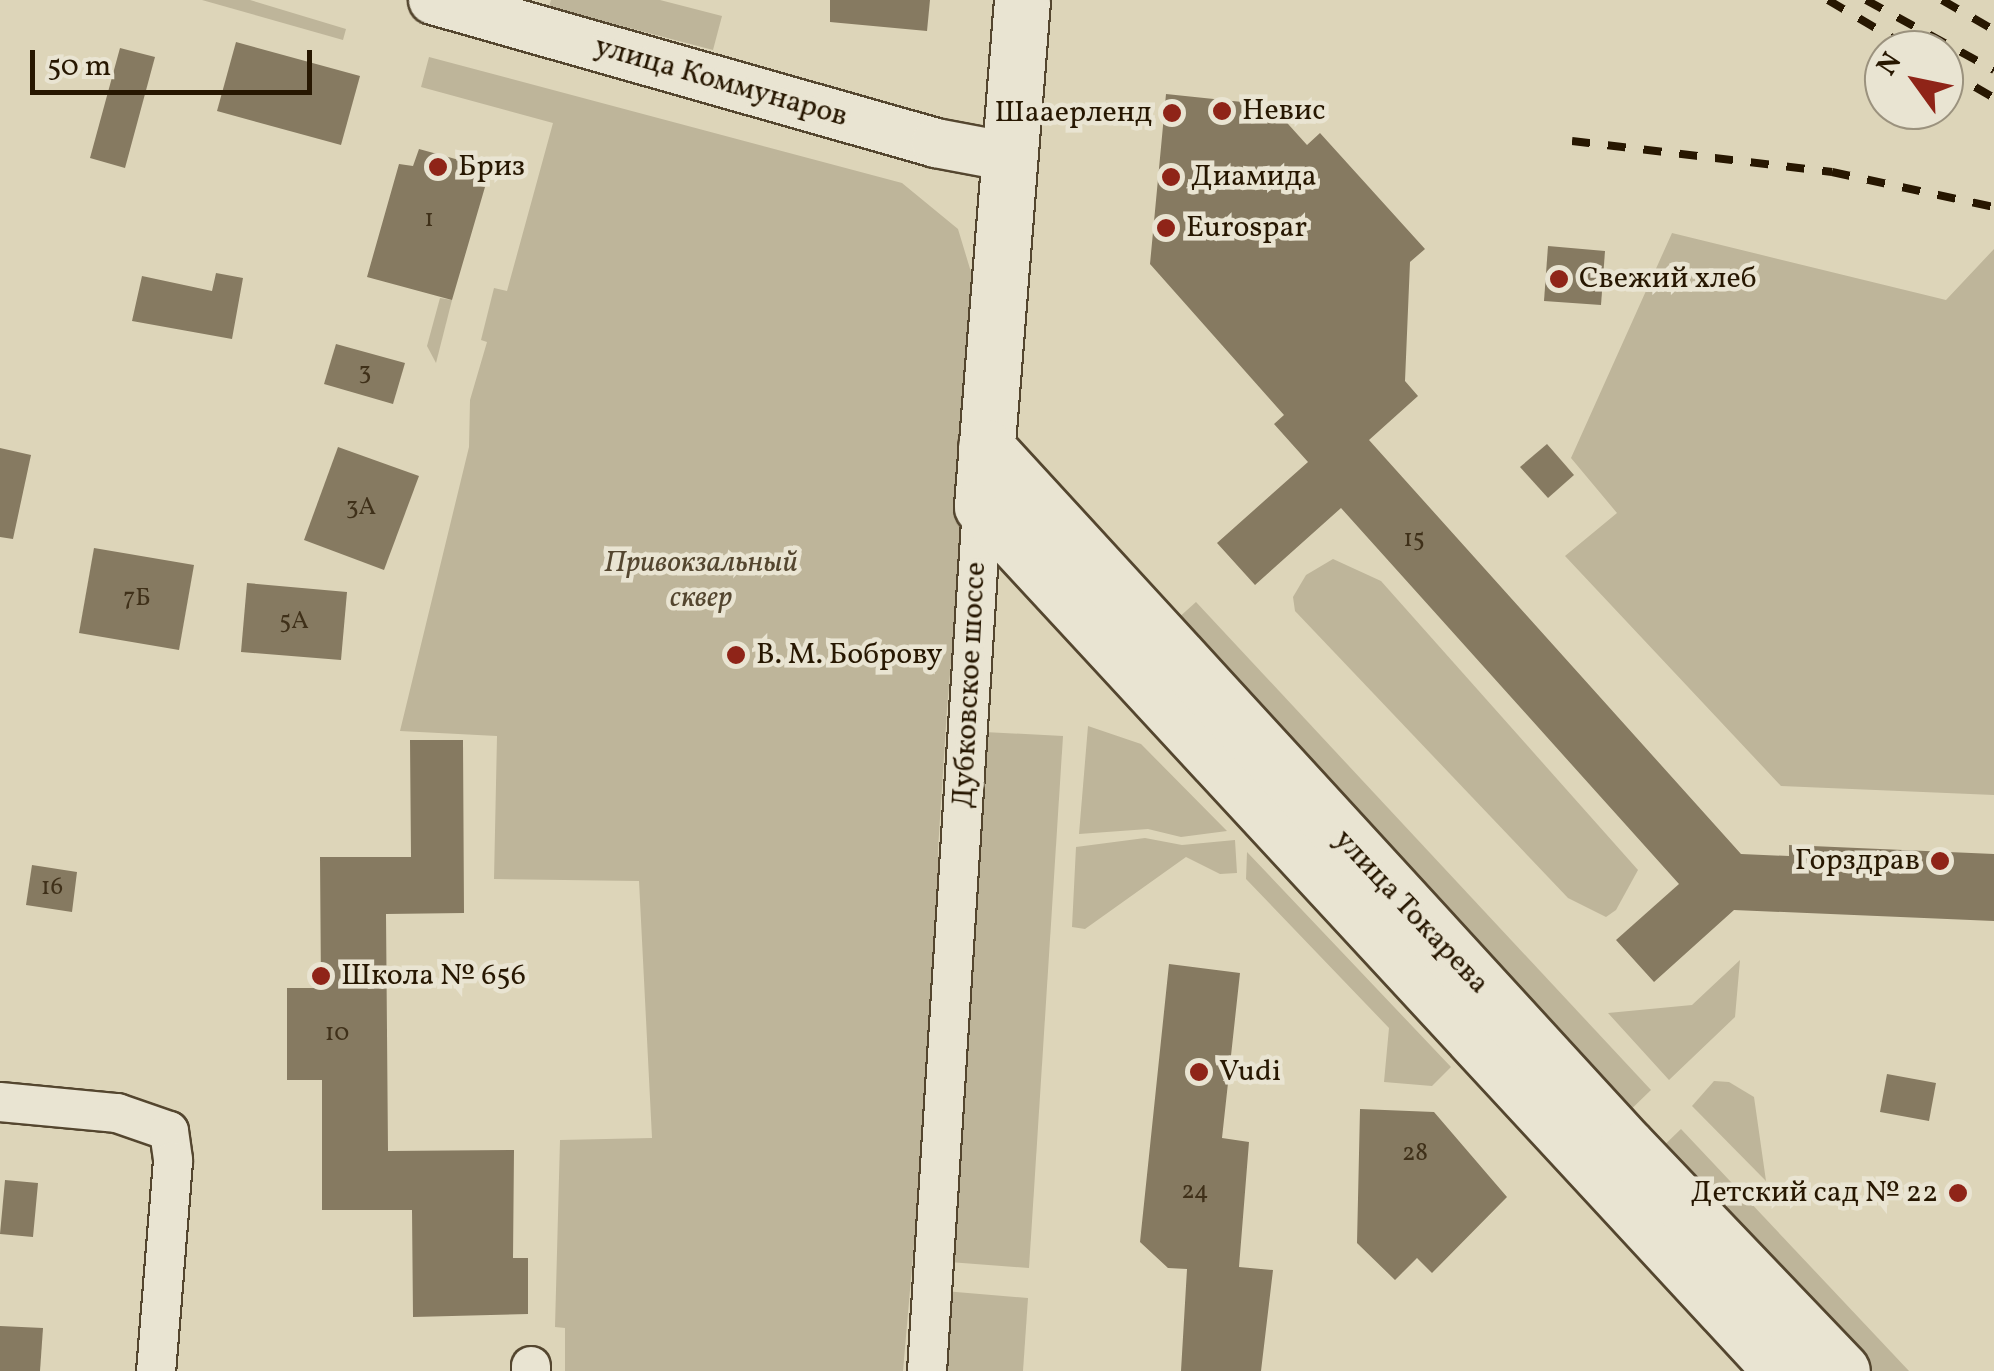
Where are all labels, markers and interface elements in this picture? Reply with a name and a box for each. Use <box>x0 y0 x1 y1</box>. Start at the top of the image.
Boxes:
street label: улица Коммунаров <box>590 29 852 135</box>
scale bar <box>35 30 318 92</box>
north arrow <box>1864 30 1964 130</box>
text: N <box>1868 45 1912 84</box>
text: 50 m <box>47 46 111 88</box>
place label: Невис <box>1242 93 1326 129</box>
place label: Шааерленд <box>995 95 1152 131</box>
marker: Невис <box>1211 100 1233 122</box>
marker: Шааерленд <box>1161 102 1183 124</box>
place label: Бриз <box>458 149 525 185</box>
marker: Бриз <box>427 156 449 178</box>
place label: Диамида <box>1191 159 1317 195</box>
marker: Диамида <box>1160 166 1182 188</box>
house number: 1 <box>424 205 434 235</box>
place label: Eurospar <box>1186 210 1307 246</box>
marker: Eurospar <box>1155 217 1177 239</box>
place label: Свежий хлеб <box>1579 261 1757 297</box>
marker: Свежий хлеб <box>1548 268 1570 290</box>
house number: 3 <box>359 358 371 388</box>
house number: 3А <box>346 493 376 523</box>
house number: 15 <box>1403 525 1425 555</box>
park label: Привокзальный сквер <box>604 545 798 616</box>
street label: Дубковское шоссе <box>946 561 994 809</box>
house number: 7Б <box>123 584 151 614</box>
house number: 5А <box>279 607 309 637</box>
place label: В. М. Боброву <box>756 637 942 673</box>
marker: В. М. Боброву <box>725 644 747 666</box>
street label: улица Токарева <box>1325 822 1497 1002</box>
place label: Горздрав <box>1795 843 1920 879</box>
marker: Горздрав <box>1929 850 1951 872</box>
house number: 16 <box>41 873 63 903</box>
place label: Школа № 656 <box>341 958 526 994</box>
marker: Школа № 656 <box>310 965 332 987</box>
house number: 10 <box>325 1019 349 1049</box>
place label: Vudi <box>1219 1054 1281 1090</box>
marker: Vudi <box>1188 1061 1210 1083</box>
house number: 28 <box>1402 1139 1428 1169</box>
place label: Детский сад № 22 <box>1691 1175 1938 1211</box>
house number: 24 <box>1181 1177 1209 1207</box>
marker: Детский сад № 22 <box>1947 1182 1969 1204</box>

